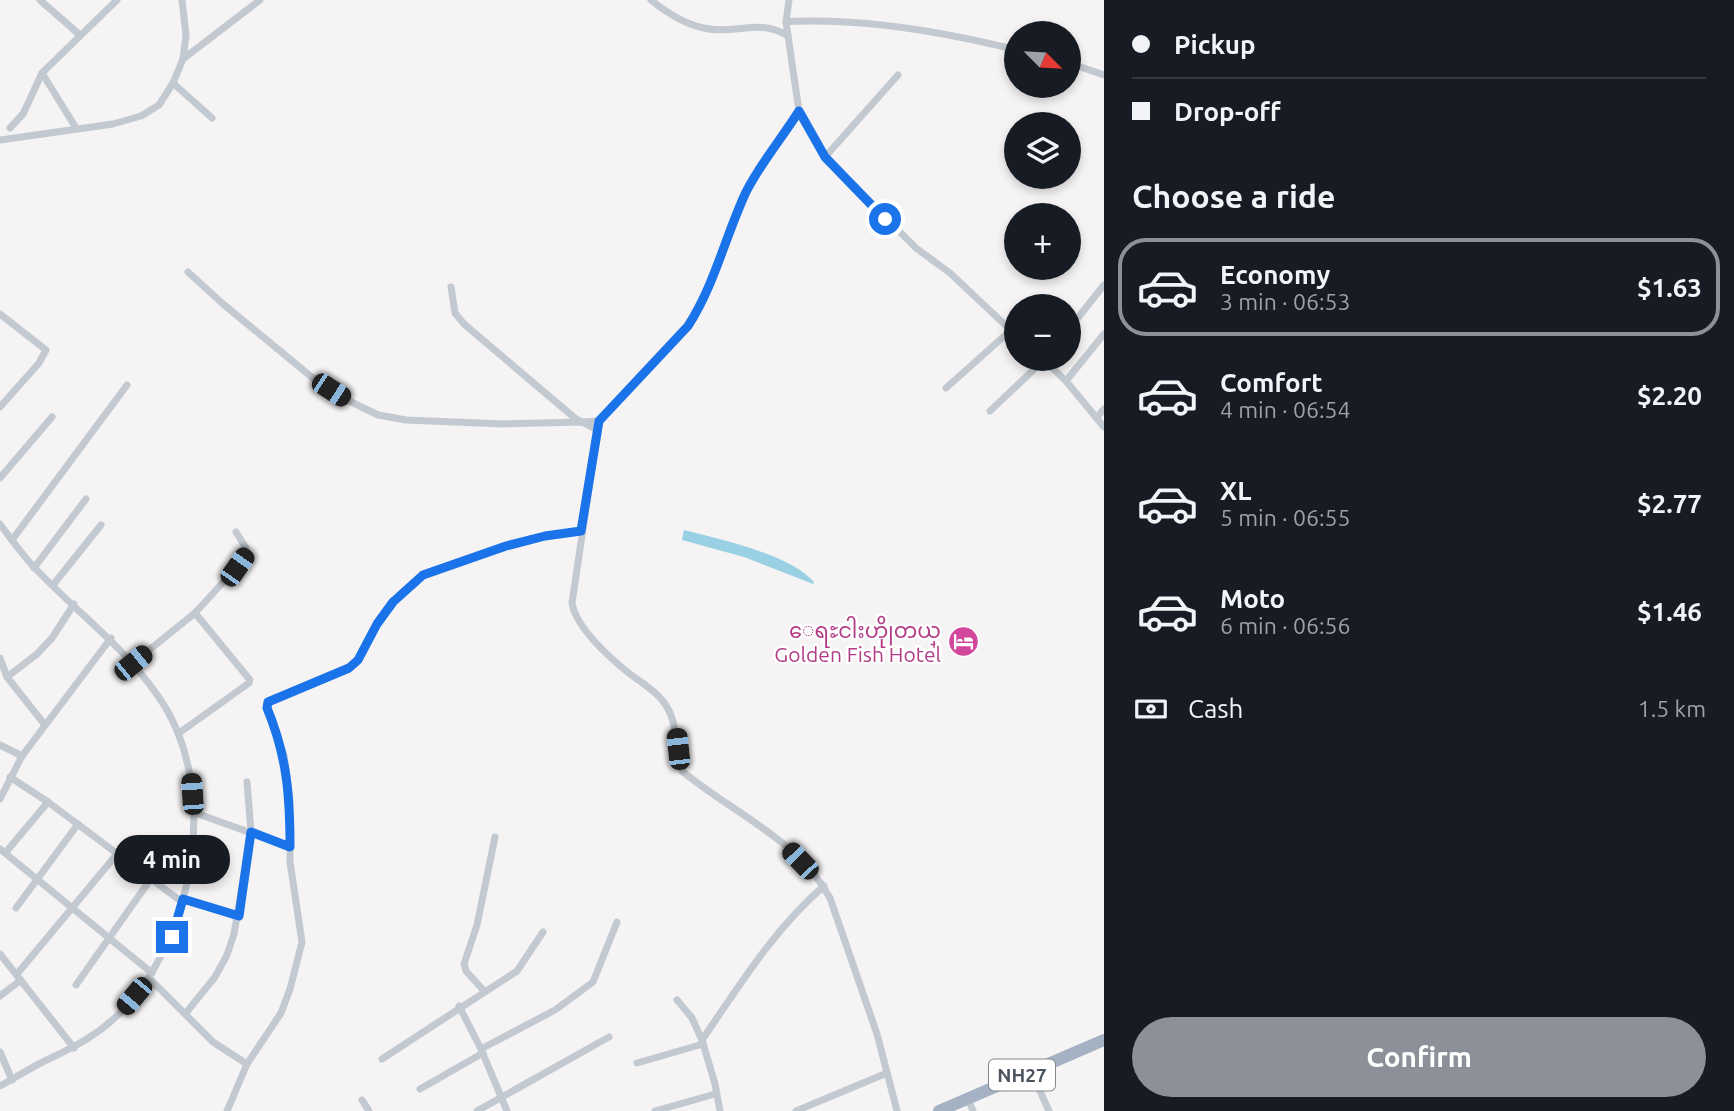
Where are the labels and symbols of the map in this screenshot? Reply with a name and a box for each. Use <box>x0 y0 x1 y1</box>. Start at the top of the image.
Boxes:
north arrow <box>1004 21 1082 98</box>
route start <box>869 203 901 235</box>
car <box>308 370 355 410</box>
car <box>217 544 258 590</box>
place label: ေရႊငါးဟိုုတယ္ Golden Fish Hotel <box>774 615 941 666</box>
hotel icon: ေရႊငါးဟိုုတယ္ Golden Fish Hotel <box>947 625 981 659</box>
car <box>111 642 156 684</box>
car <box>666 727 691 771</box>
car <box>181 772 204 816</box>
callout: 4 min <box>114 836 230 884</box>
car <box>778 839 823 883</box>
route end <box>156 921 188 953</box>
car <box>113 973 156 1019</box>
road number: NH27 <box>989 1060 1055 1091</box>

